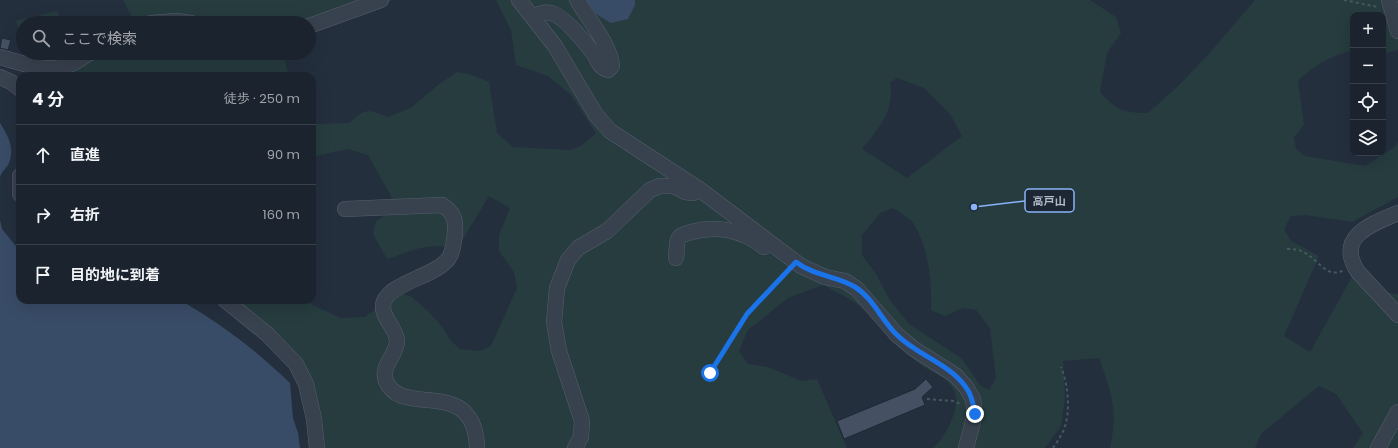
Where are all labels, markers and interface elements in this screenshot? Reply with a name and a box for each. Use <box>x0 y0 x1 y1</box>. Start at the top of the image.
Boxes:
map controls <box>1350 12 1386 156</box>
button: + <box>1350 12 1386 48</box>
search box <box>16 16 316 60</box>
icon: search <box>30 27 52 49</box>
text: ここで検索 <box>62 28 137 49</box>
button: − <box>1350 48 1386 84</box>
button: locate <box>1350 84 1386 120</box>
text: 4 分 <box>32 87 64 111</box>
text: 徒歩 · 250 m <box>224 89 300 108</box>
button: layers <box>1350 120 1386 156</box>
icon: ahead <box>32 144 54 166</box>
text: 直進 <box>70 144 100 165</box>
text: 90 m <box>267 145 300 164</box>
callout: 高戸山 <box>1025 189 1074 212</box>
text: 高戸山 <box>1033 193 1066 209</box>
icon: right <box>32 204 54 226</box>
text: 右折 <box>70 204 100 225</box>
text: 160 m <box>263 205 300 224</box>
icon: arrive <box>32 264 54 286</box>
text: 目的地に到着 <box>70 264 160 285</box>
route start <box>701 364 719 382</box>
route end <box>966 405 984 423</box>

